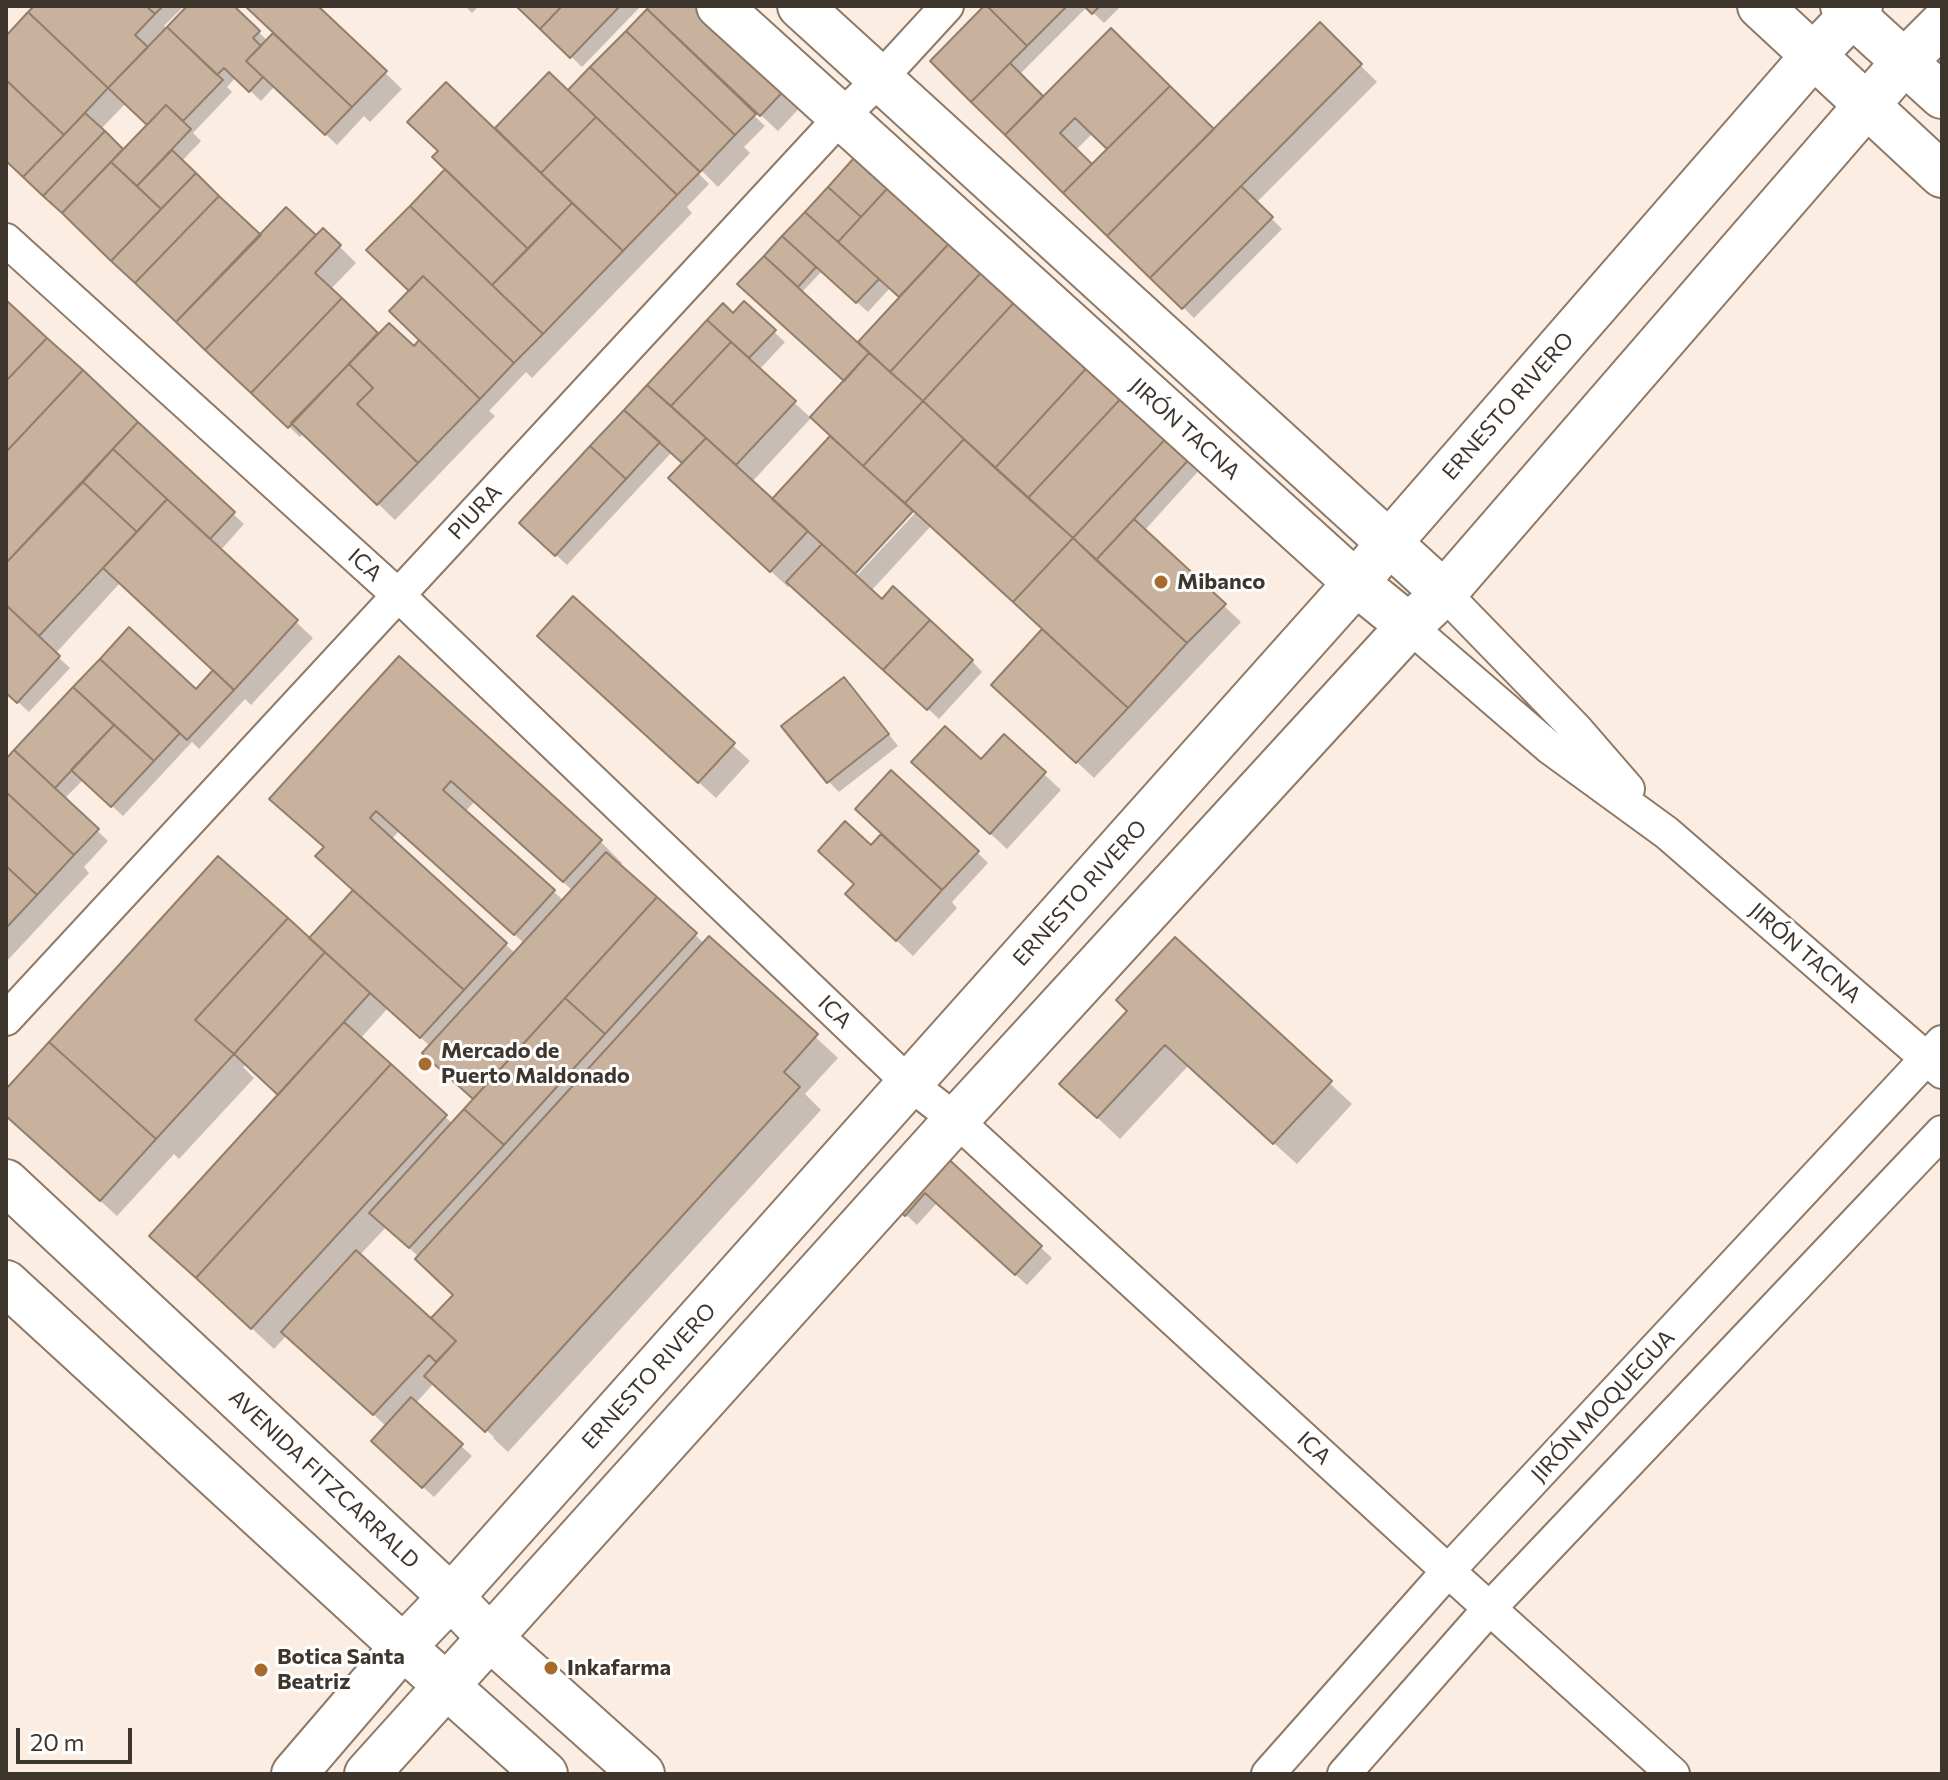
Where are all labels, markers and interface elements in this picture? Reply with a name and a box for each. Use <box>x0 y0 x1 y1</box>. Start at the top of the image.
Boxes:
street label: ERNESTO RIVERO <box>1437 327 1579 485</box>
street label: JIRÓN TACNA <box>1124 373 1246 485</box>
street label: PIURA <box>443 479 507 545</box>
street label: ICA <box>343 543 387 587</box>
place label: Mibanco <box>1177 569 1265 595</box>
marker: Mibanco <box>1152 573 1170 591</box>
street label: ERNESTO RIVERO <box>1008 815 1152 971</box>
street label: JIRÓN TACNA <box>1744 897 1866 1009</box>
street label: ICA <box>813 990 857 1034</box>
place label: Mercado de Puerto Maldonado <box>441 1038 630 1090</box>
marker: Mercado de Puerto Maldonado <box>416 1055 434 1073</box>
street label: ERNESTO RIVERO <box>577 1298 721 1454</box>
street label: JIRÓN MOQUEGUA <box>1526 1325 1680 1487</box>
street label: AVENIDA FITZCARRALD <box>223 1384 425 1574</box>
street label: ICA <box>1292 1426 1336 1470</box>
place label: Botica Santa Beatriz <box>277 1644 405 1696</box>
place label: Inkafarma <box>567 1655 671 1681</box>
marker: Inkafarma <box>542 1659 560 1677</box>
marker: Botica Santa Beatriz <box>252 1661 270 1679</box>
scale bar <box>20 1712 136 1762</box>
text: 20 m <box>30 1727 84 1756</box>

